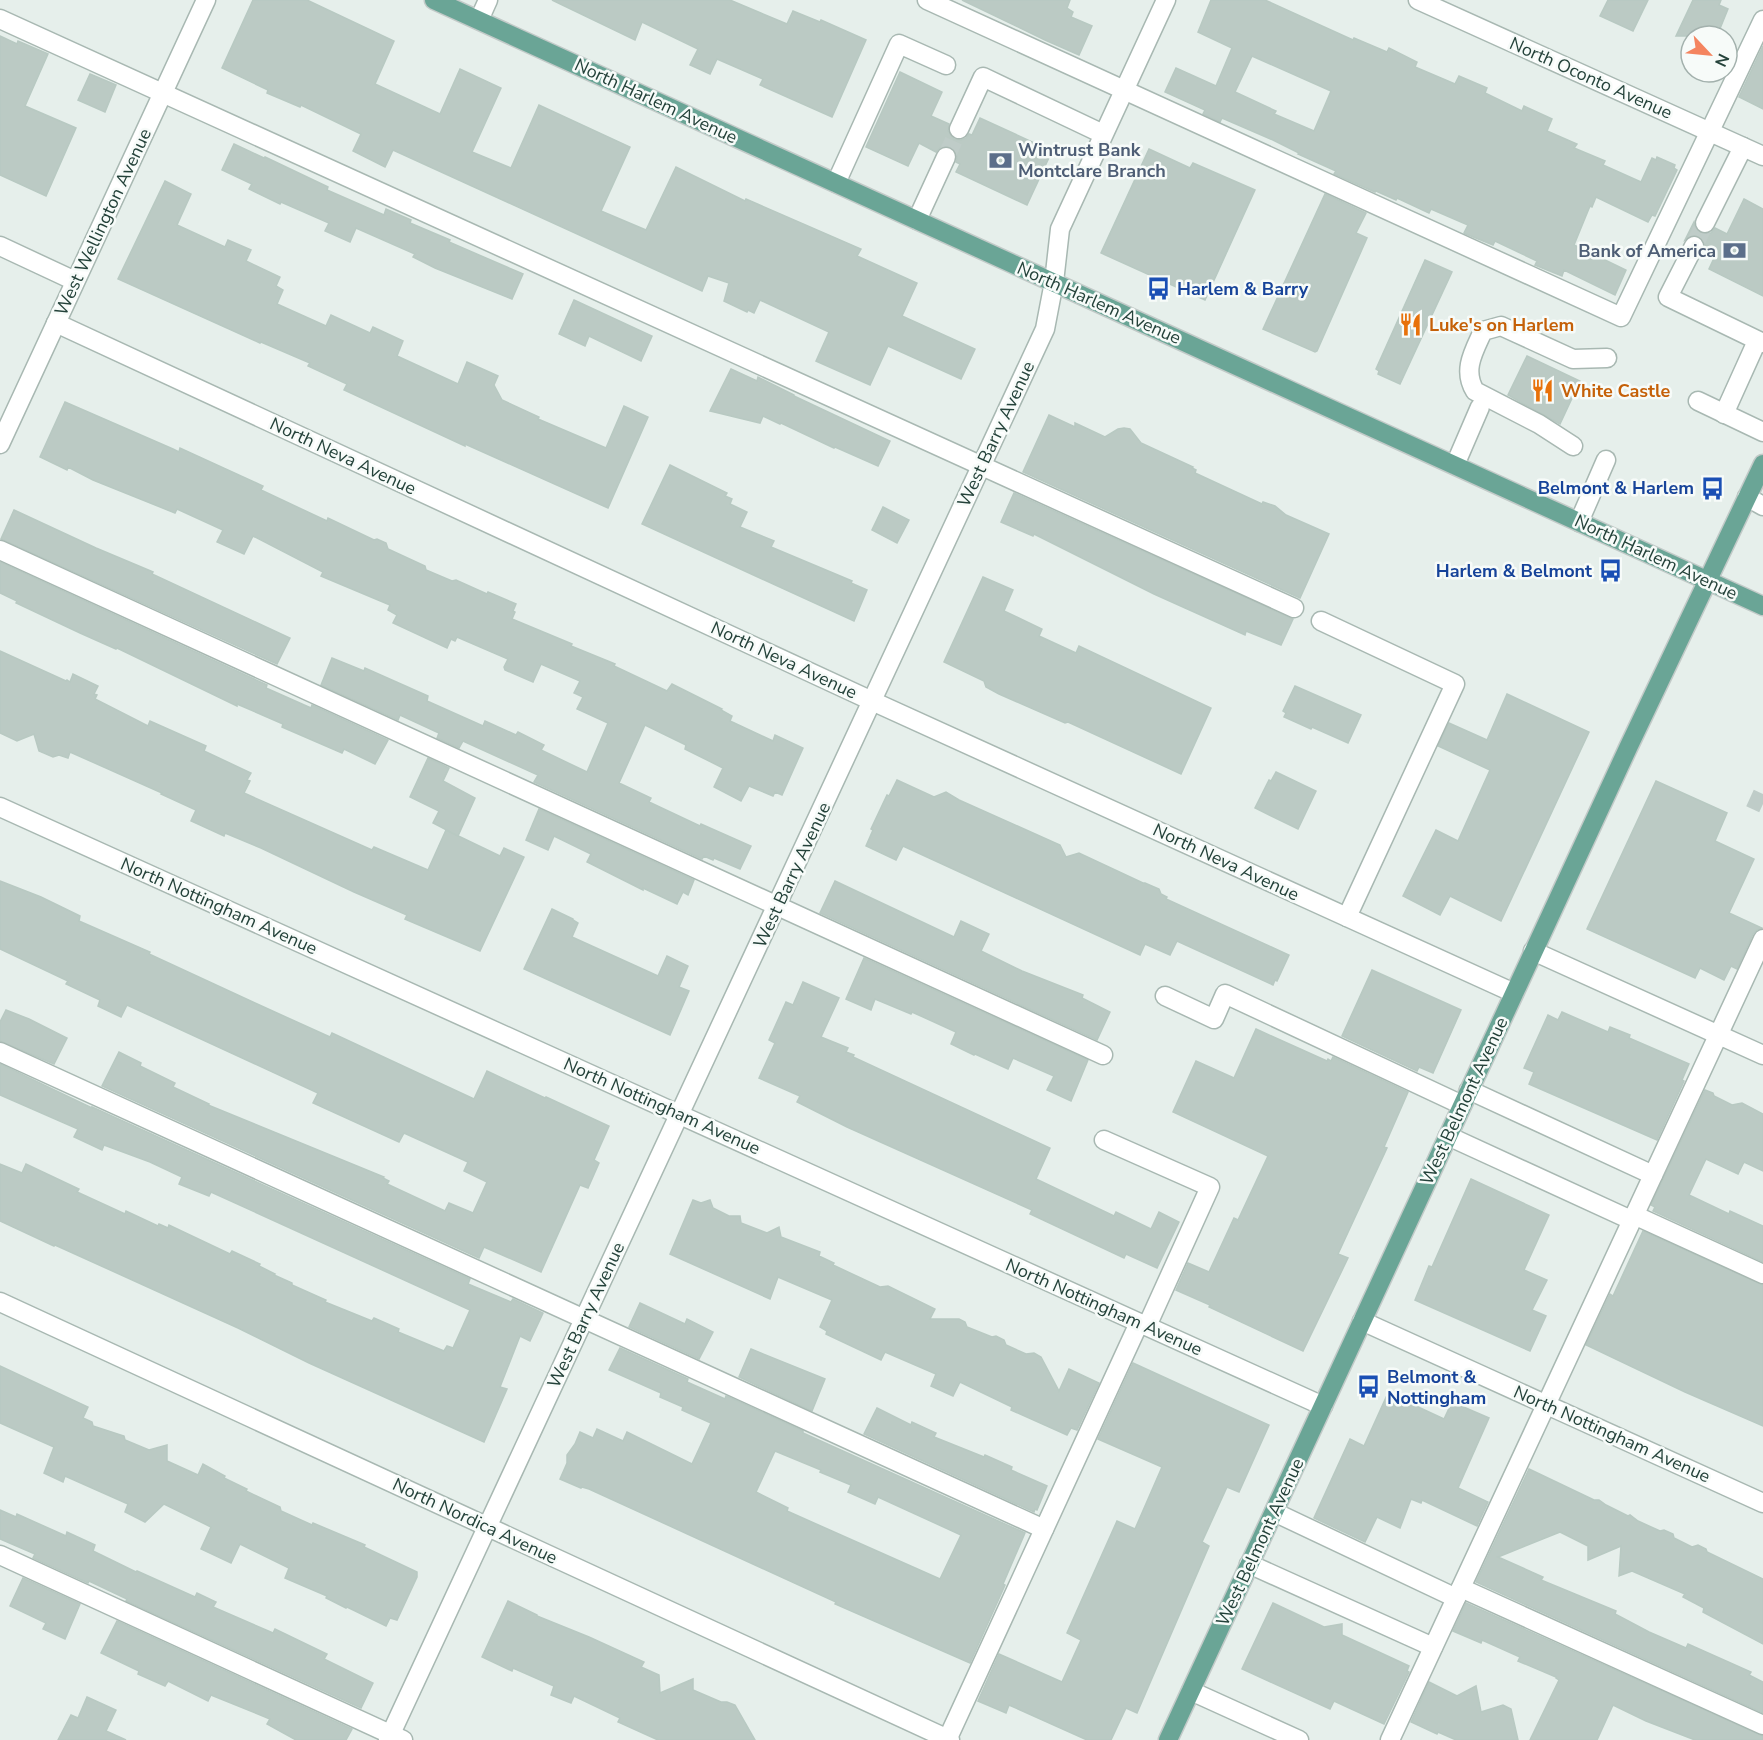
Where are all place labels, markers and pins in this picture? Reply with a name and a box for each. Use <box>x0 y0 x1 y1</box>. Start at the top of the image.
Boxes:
place label: Wintrust Bank Montclare Branch <box>1018 138 1166 183</box>
bank icon: Wintrust Bank Montclare Branch <box>987 147 1013 173</box>
bank icon: Bank of America <box>1721 238 1747 264</box>
place label: Bank of America <box>1578 239 1716 263</box>
bus stop icon: Harlem & Barry <box>1146 276 1172 302</box>
place label: Harlem & Barry <box>1177 277 1309 301</box>
restaurant icon: Luke's on Harlem <box>1398 312 1424 338</box>
place label: Luke's on Harlem <box>1429 313 1574 337</box>
restaurant icon: White Castle <box>1530 378 1556 404</box>
place label: White Castle <box>1561 379 1671 403</box>
bus stop icon: Belmont & Harlem <box>1699 475 1725 501</box>
place label: Belmont & Harlem <box>1538 476 1694 500</box>
bus stop icon: Harlem & Belmont <box>1597 558 1623 584</box>
place label: Harlem & Belmont <box>1436 559 1592 583</box>
place label: Belmont & Nottingham <box>1387 1365 1486 1410</box>
bus stop icon: Belmont & Nottingham <box>1356 1374 1382 1400</box>

